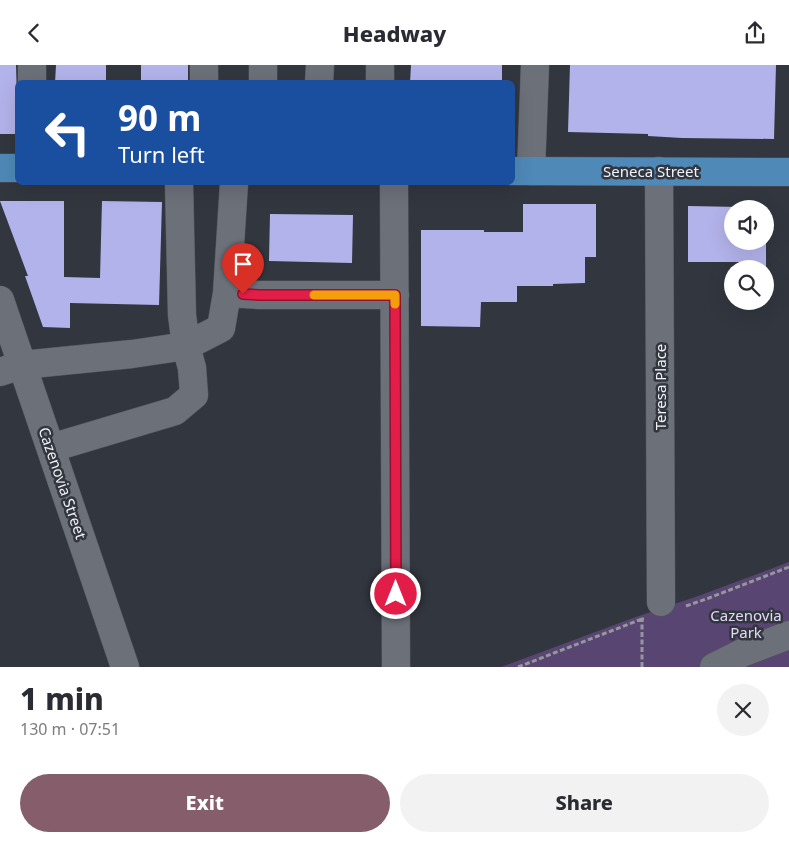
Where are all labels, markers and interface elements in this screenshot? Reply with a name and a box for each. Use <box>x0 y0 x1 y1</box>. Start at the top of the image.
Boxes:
text: Headway <box>343 18 446 48</box>
icon: back <box>20 19 48 47</box>
icon: share <box>741 19 769 47</box>
text: 90 m <box>118 94 201 141</box>
icon: left <box>35 100 100 165</box>
text: Turn left <box>118 139 205 169</box>
street label: Seneca Street <box>603 161 699 181</box>
map controls <box>724 200 774 310</box>
button: sound <box>724 200 774 250</box>
pin <box>222 243 264 294</box>
icon: arrive <box>229 250 257 278</box>
button: search <box>724 260 774 310</box>
street label: Teresa Place <box>650 344 670 430</box>
street label: Cazenovia Street <box>34 424 92 542</box>
position arrow <box>369 567 421 619</box>
park label: Cazenovia Park <box>710 605 782 642</box>
text: 1 min <box>20 678 104 719</box>
button: close <box>717 684 769 736</box>
text: 130 m · 07:51 <box>20 718 120 740</box>
button: Exit <box>20 774 390 832</box>
button: Share <box>400 774 769 832</box>

